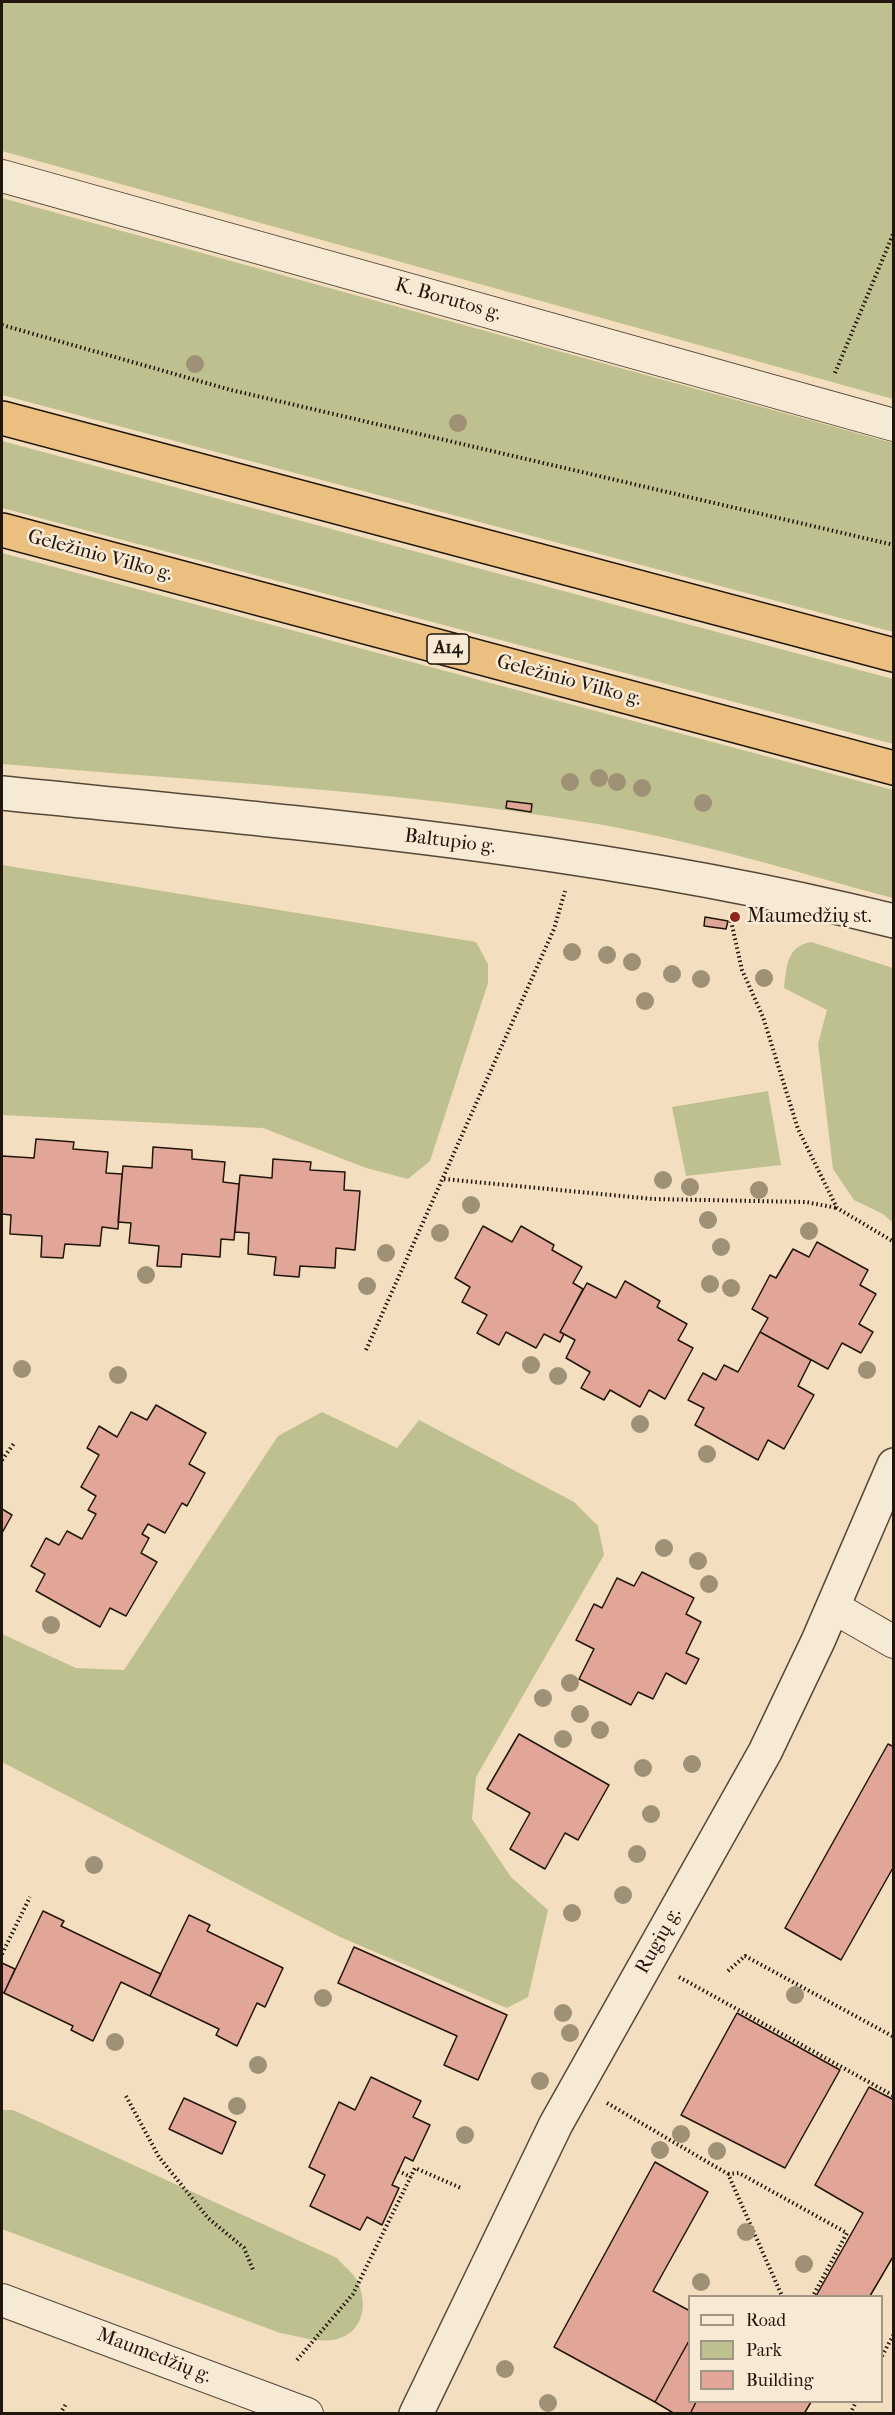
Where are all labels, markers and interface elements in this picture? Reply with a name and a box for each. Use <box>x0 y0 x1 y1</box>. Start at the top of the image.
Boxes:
street label: K. Borutos g. <box>392 273 504 327</box>
street label: Geležinio Vilko g. <box>25 525 175 587</box>
road number: A14 <box>427 634 469 664</box>
street label: Geležinio Vilko g. <box>494 650 644 712</box>
street label: Baltupio g. <box>403 825 497 859</box>
place label: Maumedžių st. <box>747 905 872 929</box>
marker: Maumedžių st. <box>728 910 742 924</box>
street label: Rugių g. <box>631 1904 687 1978</box>
legend <box>688 2295 883 2403</box>
text: Road <box>746 2310 786 2331</box>
street label: Maumedžių g. <box>93 2323 215 2389</box>
text: Park <box>746 2340 782 2361</box>
text: Building <box>746 2370 813 2391</box>

